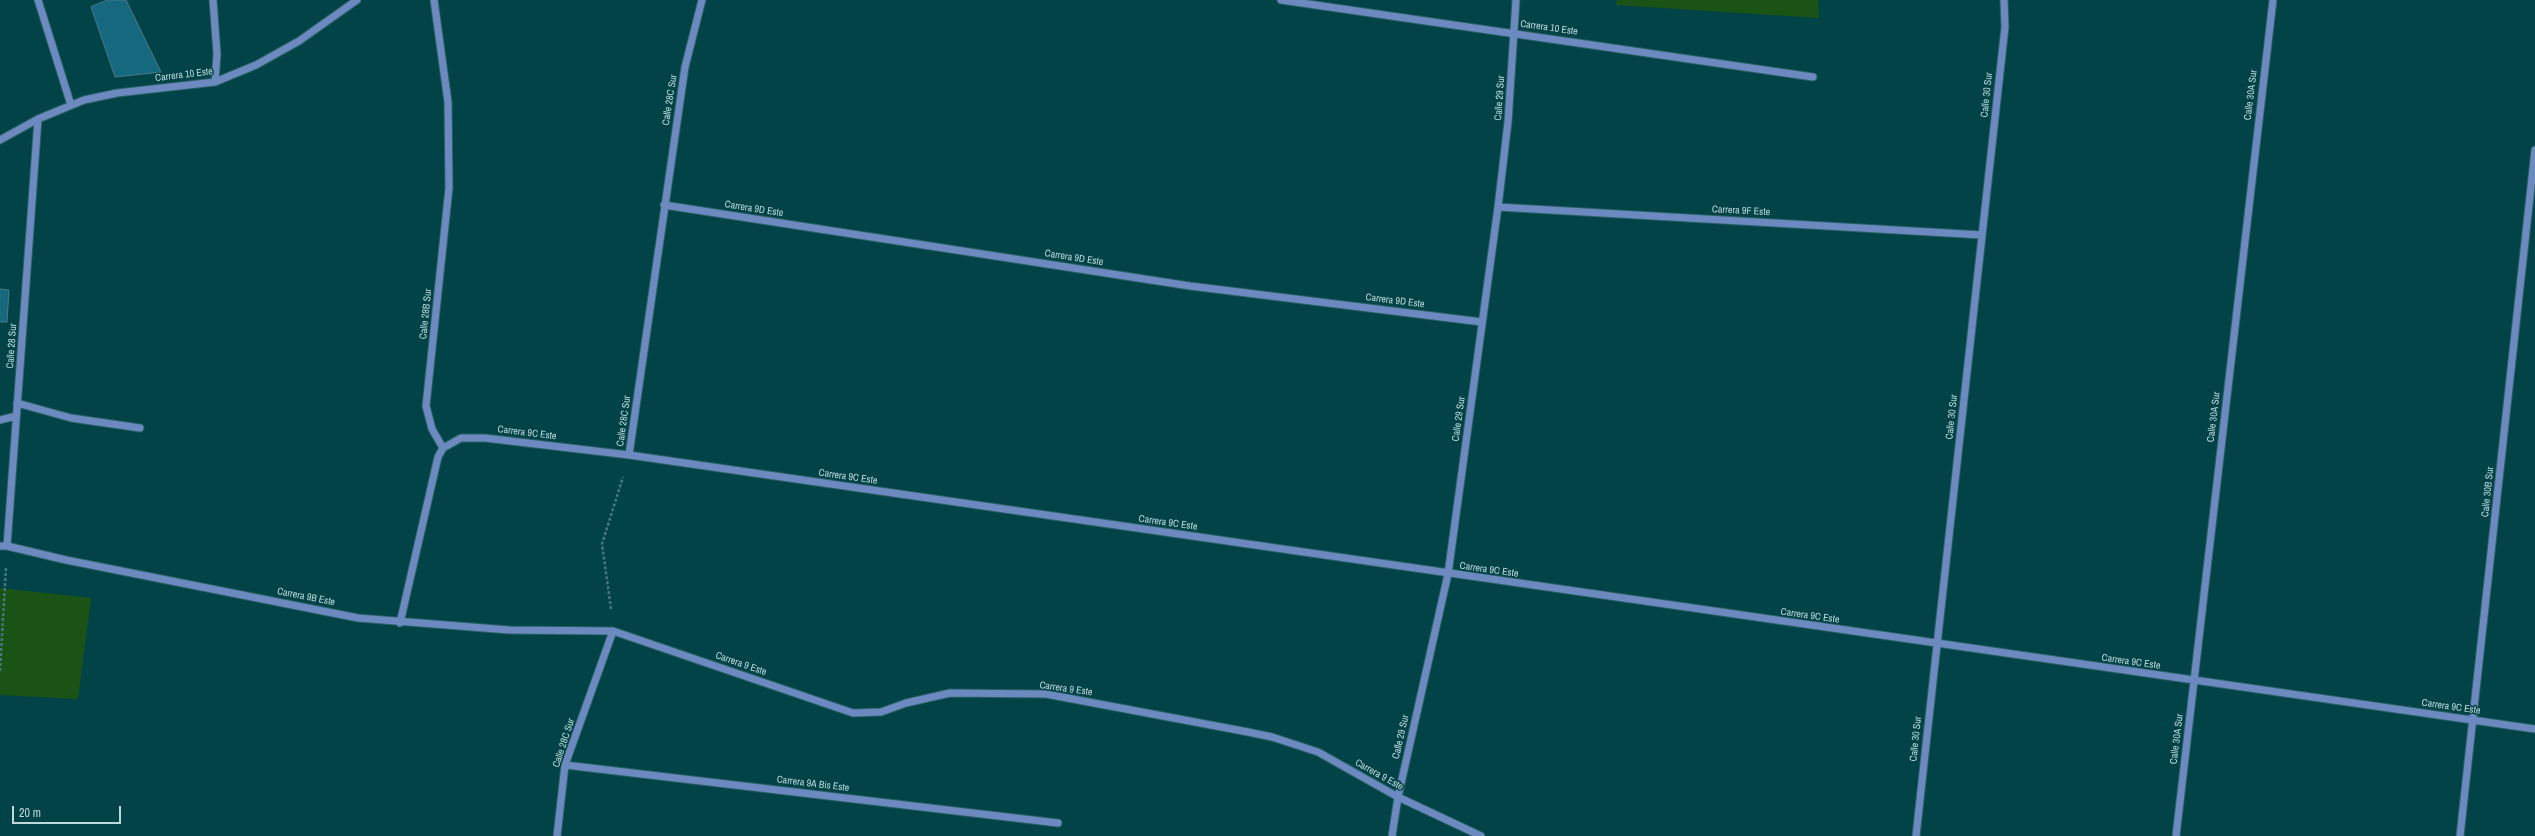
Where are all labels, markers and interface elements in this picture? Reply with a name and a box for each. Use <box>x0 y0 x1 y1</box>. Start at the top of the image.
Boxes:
street label: Carrera 10 Este <box>1520 18 1578 38</box>
street label: Carrera 10 Este <box>155 66 213 84</box>
street label: Calle 30A Sur <box>2242 69 2260 121</box>
street label: Calle 30 Sur <box>1979 72 1995 118</box>
street label: Calle 28C Sur <box>660 74 680 126</box>
street label: Calle 29 Sur <box>1492 75 1508 121</box>
street label: Carrera 9D Este <box>724 198 784 220</box>
street label: Carrera 9F Este <box>1712 203 1770 219</box>
street label: Carrera 9D Este <box>1044 247 1104 269</box>
street label: Calle 28B Sur <box>417 288 435 340</box>
street label: Carrera 9D Este <box>1365 291 1425 311</box>
street label: Calle 28 Sur <box>4 323 20 369</box>
street label: Calle 30A Sur <box>2205 391 2223 443</box>
street label: Calle 30 Sur <box>1944 394 1960 440</box>
street label: Calle 28C Sur <box>615 395 633 447</box>
street label: Calle 29 Sur <box>1450 396 1468 442</box>
street label: Carrera 9C Este <box>497 423 557 443</box>
street label: Calle 30B Sur <box>2479 466 2497 518</box>
street label: Carrera 9C Este <box>818 467 878 487</box>
street label: Carrera 9C Este <box>1138 513 1198 533</box>
street label: Carrera 9C Este <box>1459 560 1519 580</box>
street label: Carrera 9B Este <box>276 586 336 608</box>
street label: Carrera 9C Este <box>1780 606 1840 626</box>
street label: Carrera 9 Este <box>714 650 768 678</box>
street label: Carrera 9C Este <box>2101 652 2161 672</box>
street label: Carrera 9 Este <box>1039 679 1093 699</box>
street label: Carrera 9C Este <box>2421 697 2481 717</box>
street label: Calle 30A Sur <box>2168 713 2186 765</box>
street label: Calle 29 Sur <box>1390 714 1412 760</box>
street label: Calle 30 Sur <box>1908 716 1924 762</box>
street label: Calle 28C Sur <box>550 717 578 769</box>
street label: Carrera 9 Este <box>1353 757 1405 793</box>
street label: Carrera 9A Bis Este <box>776 774 850 794</box>
scale bar <box>14 798 123 824</box>
text: 20 m <box>19 805 41 821</box>

